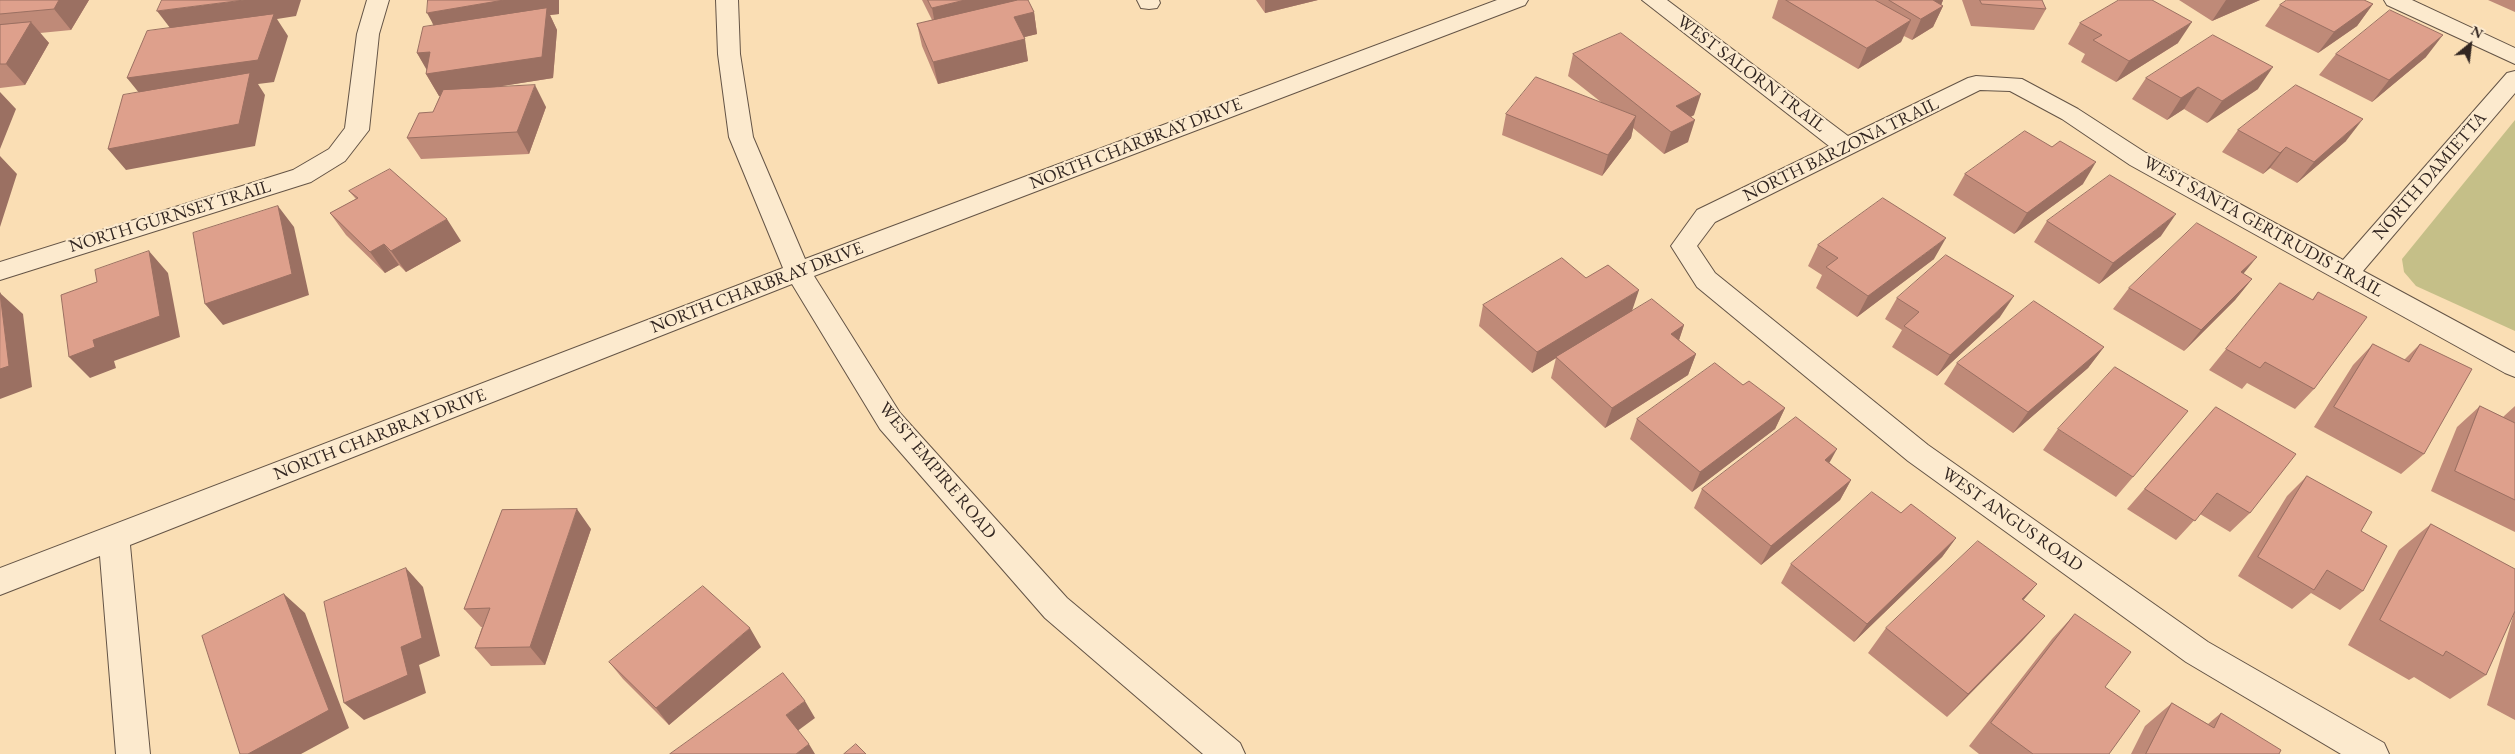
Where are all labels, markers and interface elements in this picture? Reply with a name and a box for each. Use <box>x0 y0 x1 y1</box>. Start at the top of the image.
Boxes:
street label: WEST SALORN TRAIL <box>1672 11 1830 137</box>
north arrow <box>2445 20 2495 70</box>
text: N <box>2468 21 2487 42</box>
street label: NORTH CHARBRAY DRIVE <box>1027 93 1245 195</box>
street label: NORTH BARZONA TRAIL <box>1740 93 1942 207</box>
street label: NORTH DAMIETTA <box>2369 108 2491 244</box>
street label: WEST SANTA GERTRUDIS TRAIL <box>2139 152 2387 302</box>
street label: NORTH GURNSEY TRAIL <box>66 176 274 258</box>
street label: NORTH CHARBRAY DRIVE <box>648 237 866 339</box>
street label: NORTH CHARBRAY DRIVE <box>271 384 489 486</box>
street label: WEST EMPIRE ROAD <box>874 398 1000 544</box>
street label: WEST ANGUS ROAD <box>1937 463 2087 577</box>

